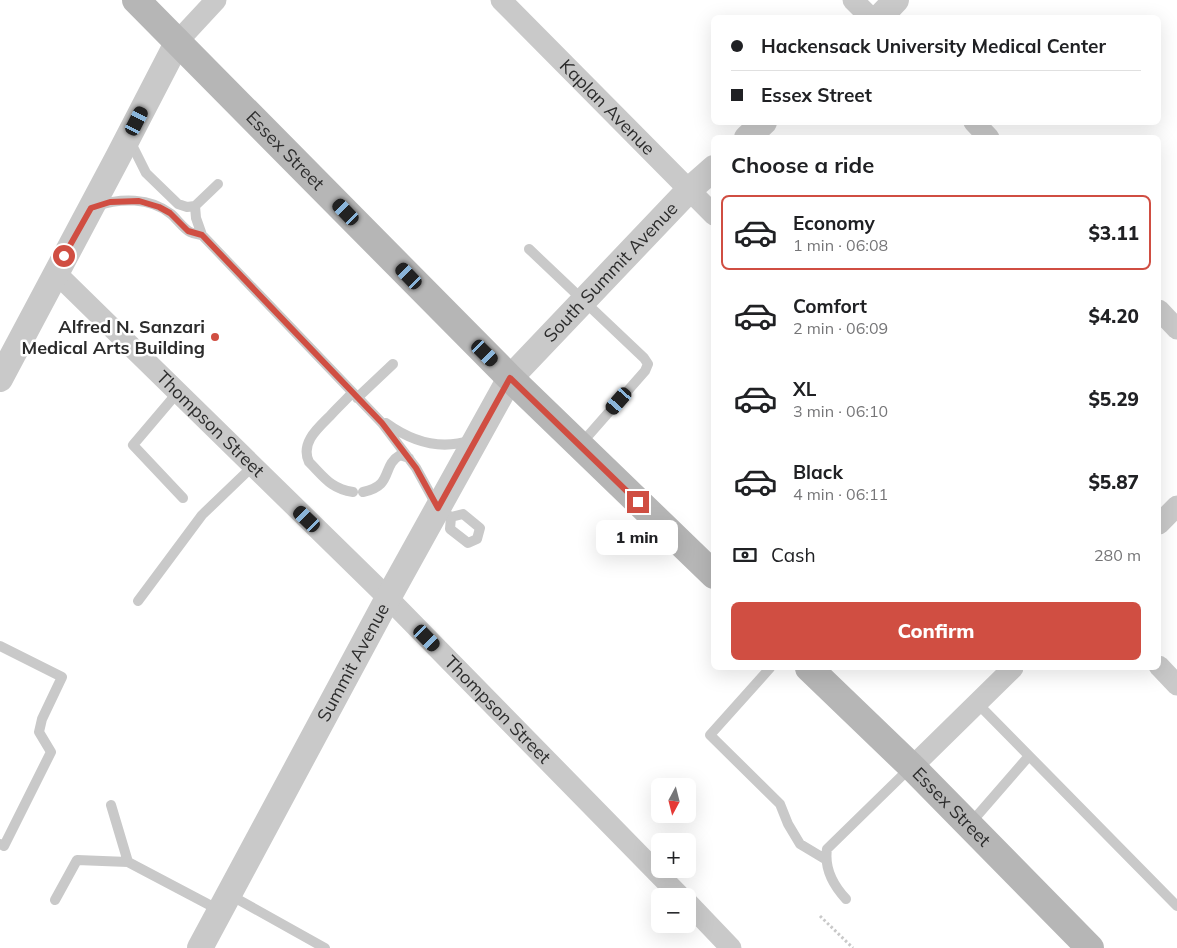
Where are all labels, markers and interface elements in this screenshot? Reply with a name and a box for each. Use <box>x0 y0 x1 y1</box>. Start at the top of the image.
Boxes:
text: Hackensack University Medical Center <box>761 34 1106 58</box>
street label: Kaplan Avenue <box>555 54 660 160</box>
text: Essex Street <box>761 83 872 107</box>
car <box>123 104 150 138</box>
street label: Essex Street <box>241 106 330 195</box>
text: Choose a ride <box>731 151 874 179</box>
car <box>330 196 361 228</box>
street label: South Summit Avenue <box>538 197 682 347</box>
icon: car <box>733 210 778 255</box>
text: Economy <box>793 211 875 235</box>
text: $3.11 <box>1088 221 1139 245</box>
text: 1 min · 06:08 <box>793 235 888 255</box>
route start <box>53 245 75 267</box>
car <box>393 260 424 292</box>
icon: car <box>733 293 778 338</box>
text: Comfort <box>793 294 867 318</box>
text: $4.20 <box>1088 304 1139 328</box>
place label: Alfred N. Sanzari Medical Arts Building <box>22 315 205 359</box>
text: 2 min · 06:09 <box>793 318 888 338</box>
marker: Alfred N. Sanzari Medical Arts Building <box>209 331 221 343</box>
car <box>469 337 500 369</box>
street label: Thompson Street <box>152 366 270 482</box>
icon: car <box>733 376 778 421</box>
text: XL <box>793 377 816 401</box>
car <box>603 385 634 417</box>
text: $5.29 <box>1088 387 1139 411</box>
text: 3 min · 06:10 <box>793 401 888 421</box>
icon: car <box>733 459 778 504</box>
text: Black <box>793 460 843 484</box>
text: $5.87 <box>1088 470 1139 494</box>
text: 4 min · 06:11 <box>793 484 888 504</box>
route end <box>627 491 649 513</box>
car <box>290 503 323 535</box>
callout: 1 min <box>597 520 679 554</box>
text: 1 min <box>616 527 658 547</box>
icon: cash <box>731 541 759 569</box>
text: Cash <box>771 543 816 567</box>
text: 280 m <box>1094 545 1141 565</box>
street label: Summit Avenue <box>312 599 394 726</box>
button: Confirm <box>731 602 1141 660</box>
car <box>411 622 442 654</box>
street label: Thompson Street <box>440 650 556 768</box>
street label: Essex Street <box>908 762 996 851</box>
north arrow <box>651 778 696 822</box>
map controls <box>651 778 696 933</box>
button: + <box>651 833 696 878</box>
button: − <box>651 888 696 933</box>

